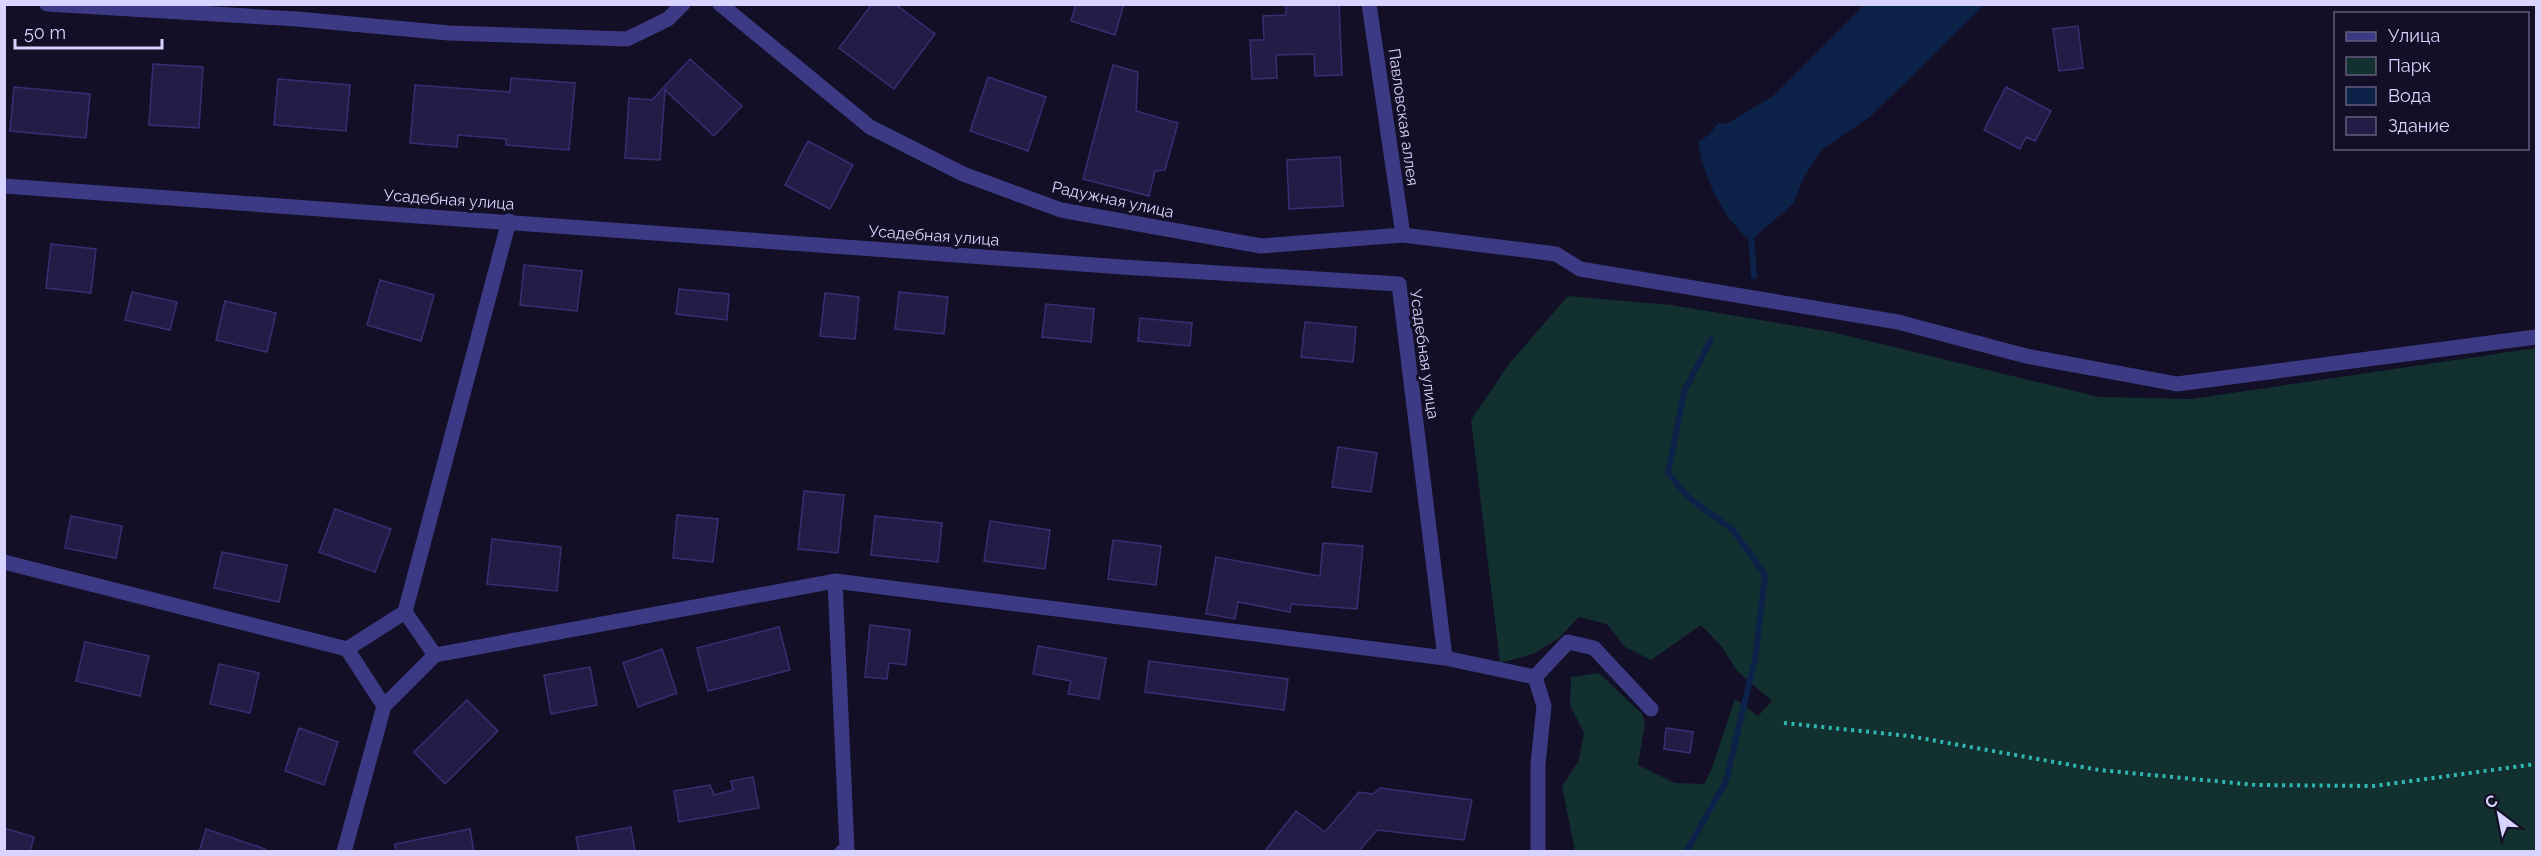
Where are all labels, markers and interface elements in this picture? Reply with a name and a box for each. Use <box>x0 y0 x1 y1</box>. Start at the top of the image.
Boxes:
scale bar <box>15 12 162 50</box>
legend <box>2334 12 2529 150</box>
text: 50 m <box>24 22 66 43</box>
text: Улица <box>2388 25 2440 46</box>
street label: Павловская аллея <box>1384 47 1423 187</box>
text: Парк <box>2388 55 2431 76</box>
text: Вода <box>2388 85 2431 106</box>
text: Здание <box>2388 115 2450 136</box>
street label: Радужная улица <box>1050 177 1176 222</box>
street label: Усадебная улица <box>383 185 515 214</box>
street label: Усадебная улица <box>868 221 1000 250</box>
street label: Усадебная улица <box>1406 288 1443 420</box>
north arrow <box>2469 784 2529 844</box>
text: С <box>2482 791 2501 813</box>

